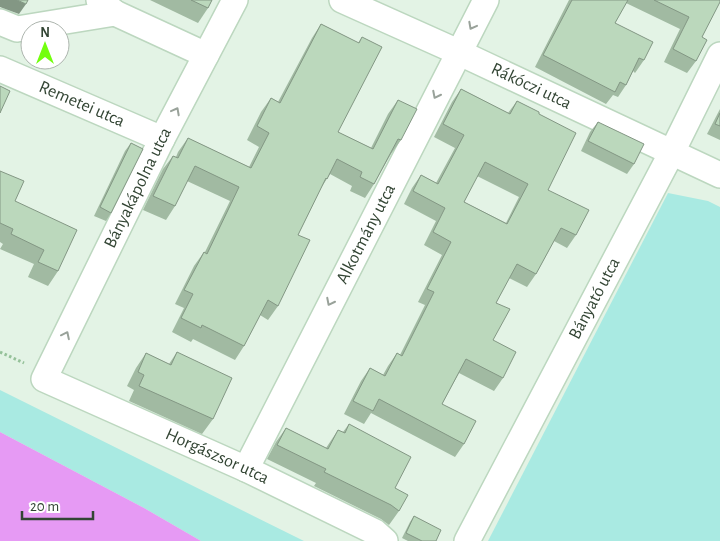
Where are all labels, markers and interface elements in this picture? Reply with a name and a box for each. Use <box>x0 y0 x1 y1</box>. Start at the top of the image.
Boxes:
north arrow <box>20 20 70 70</box>
one-way arrow <box>468 21 478 30</box>
text: N <box>40 26 50 40</box>
street label: Rákóczi utca <box>488 60 574 113</box>
street label: Remetei utca <box>36 78 127 131</box>
one-way arrow <box>432 90 442 99</box>
one-way arrow <box>170 107 180 116</box>
street label: Bányakápolna utca <box>101 125 175 251</box>
street label: Alkotmány utca <box>333 181 399 287</box>
street label: Bányató utca <box>566 255 624 342</box>
one-way arrow <box>326 297 336 306</box>
one-way arrow <box>60 331 70 340</box>
street label: Horgászsor utca <box>163 425 272 488</box>
scale bar <box>22 488 94 520</box>
text: 20 m <box>30 499 59 514</box>

